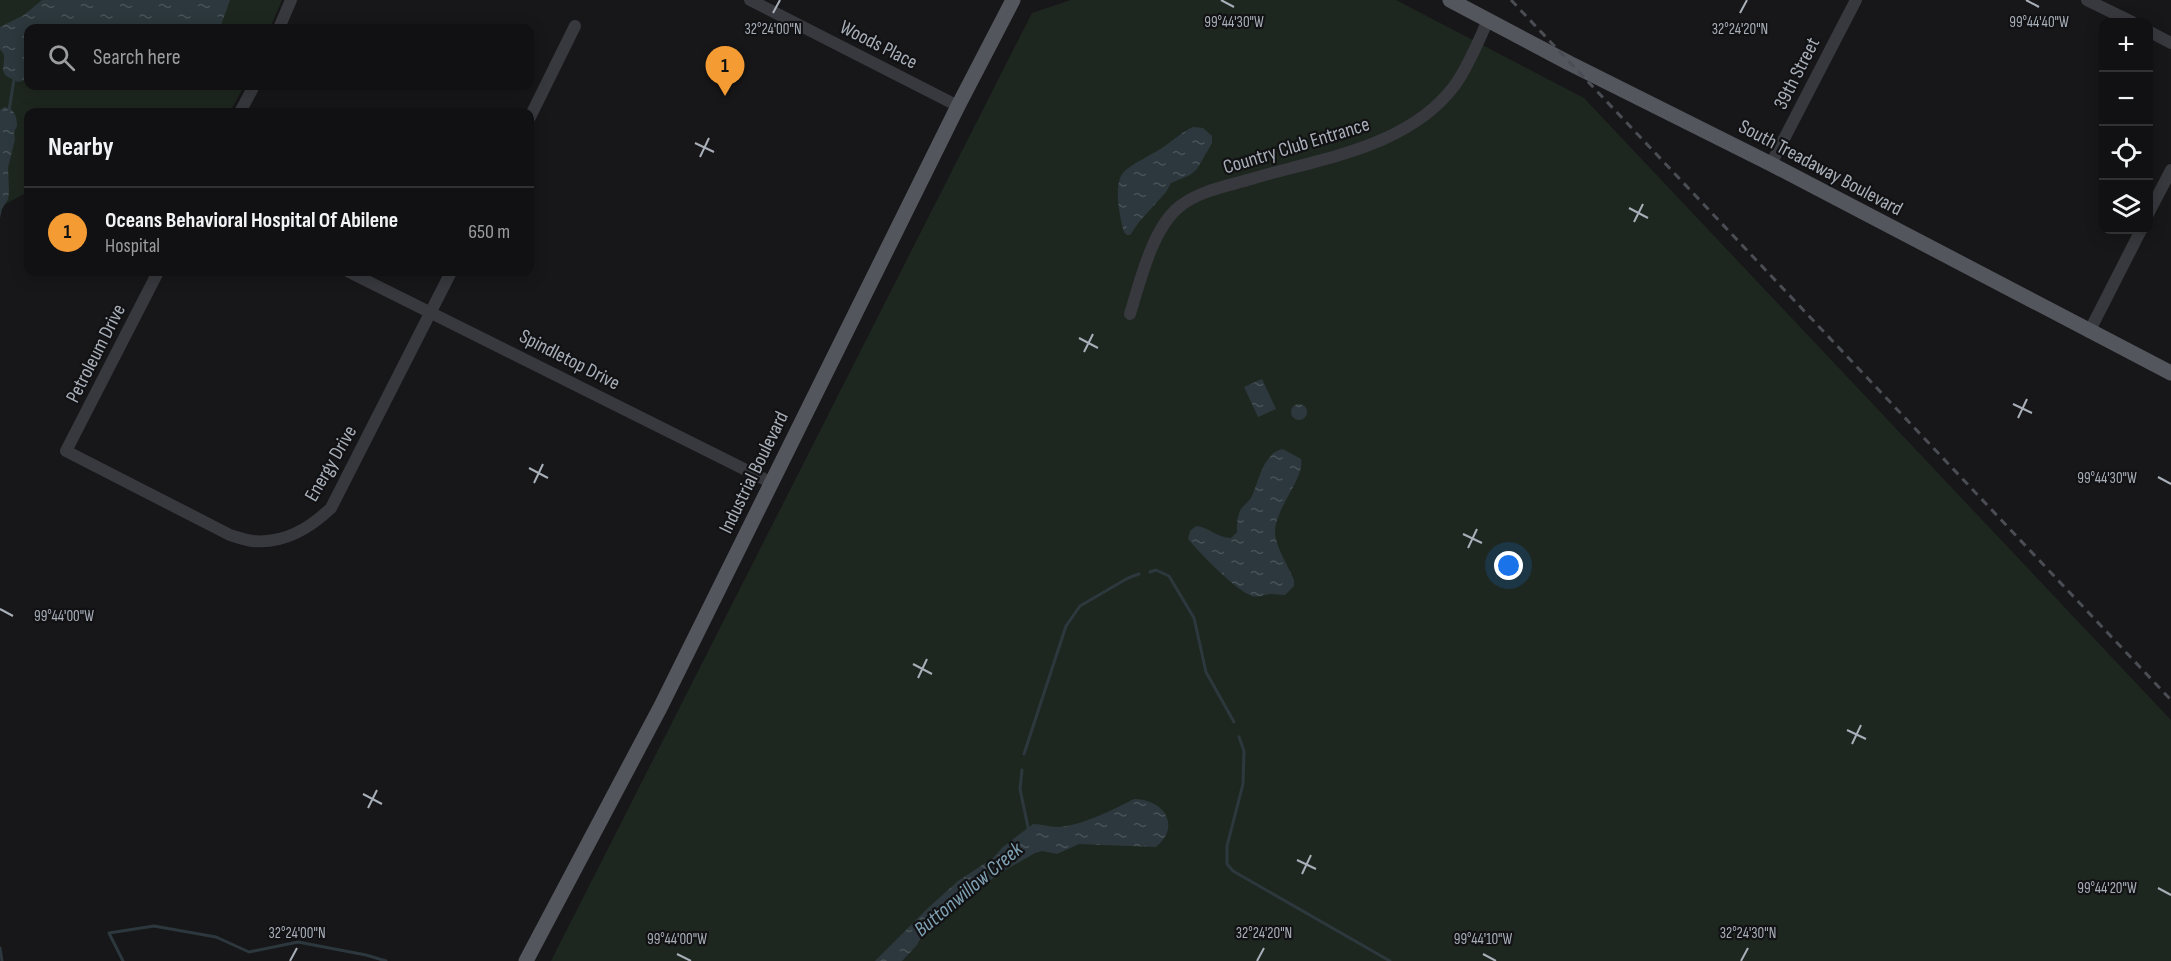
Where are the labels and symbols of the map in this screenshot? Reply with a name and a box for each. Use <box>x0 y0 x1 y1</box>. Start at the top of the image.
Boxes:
text: 99°44'30"W <box>1204 13 1264 32</box>
text: 99°44'40"W <box>2009 13 2069 32</box>
street label: Woods Place <box>836 15 921 75</box>
text: 32°24'00"N <box>744 20 802 39</box>
text: 32°24'20"N <box>1712 20 1768 39</box>
street label: 39th Street <box>1769 34 1825 113</box>
pin: 1 <box>706 46 744 96</box>
street label: Country Club Entrance <box>1220 112 1372 180</box>
street label: South Treadaway Boulevard <box>1734 114 1907 221</box>
street label: Petroleum Drive <box>61 300 131 407</box>
street label: Spindletop Drive <box>515 324 624 396</box>
street label: Industrial Boulevard <box>714 408 794 537</box>
street label: Energy Drive <box>300 421 362 506</box>
text: 99°44'30"W <box>2077 469 2137 488</box>
your location <box>1494 551 1523 580</box>
text: 99°44'00"W <box>34 607 94 626</box>
water label: Buttonwillow Creek <box>909 836 1028 942</box>
text: 99°44'20"W <box>2077 879 2137 898</box>
text: 32°24'00"N <box>268 924 326 943</box>
text: 32°24'20"N <box>1236 924 1292 943</box>
text: 32°24'30"N <box>1720 924 1776 943</box>
text: 99°44'00"W <box>647 930 707 949</box>
text: 99°44'10"W <box>1454 930 1512 949</box>

